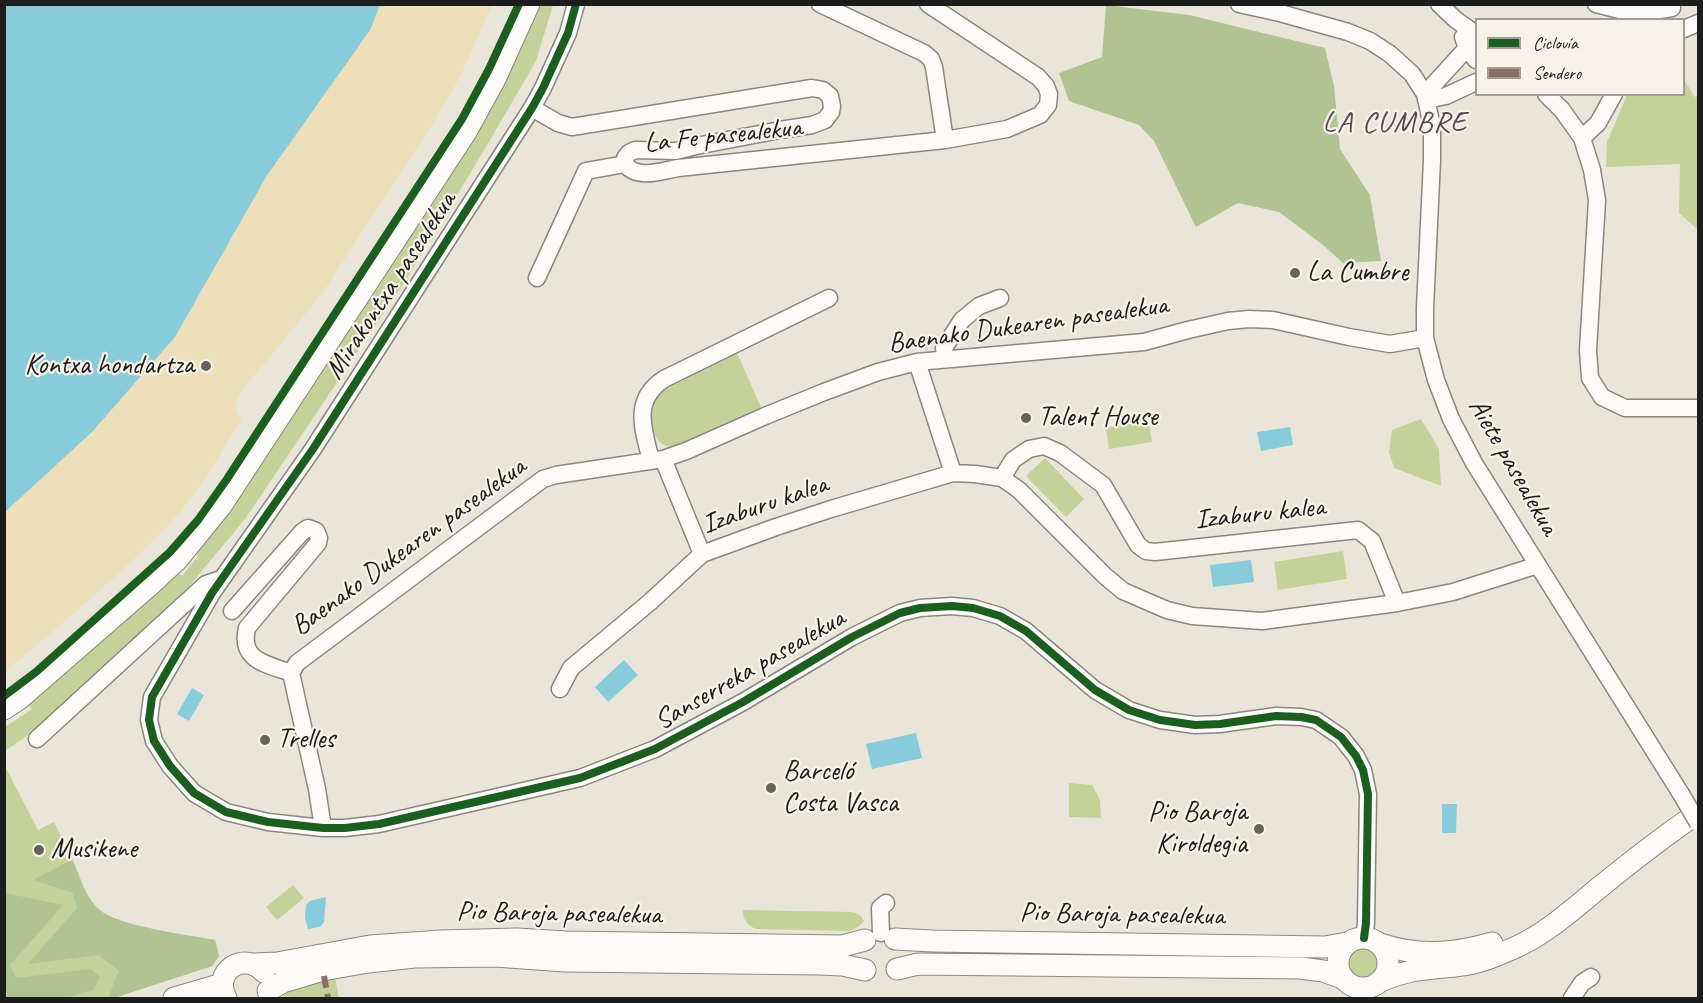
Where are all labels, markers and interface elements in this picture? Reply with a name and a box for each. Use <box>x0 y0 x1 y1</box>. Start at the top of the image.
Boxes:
legend <box>1475 18 1685 96</box>
text: Ciclovía <box>1533 32 1578 54</box>
text: Sendero <box>1533 62 1581 84</box>
district label: LA CUMBRE <box>1322 105 1468 141</box>
street label: La Fe pasealekua <box>643 111 803 161</box>
street label: Mirakontxa pasealekua <box>318 186 464 386</box>
place label: La Cumbre <box>1307 256 1408 290</box>
marker: La Cumbre <box>1288 266 1302 280</box>
street label: Baenako Dukearen pasealekua <box>886 289 1170 361</box>
place label: Kontxa hondartza <box>25 349 194 383</box>
marker: Kontxa hondartza <box>199 359 213 373</box>
street label: Aiete pasealekua <box>1460 393 1566 541</box>
place label: Talent House <box>1038 401 1158 435</box>
marker: Talent House <box>1019 411 1033 425</box>
street label: Baenako Dukearen pasealekua <box>285 451 533 643</box>
street label: Izaburu kalea <box>698 468 832 542</box>
street label: Izaburu kalea <box>1193 490 1327 538</box>
street label: Sanserreka pasealekua <box>649 602 851 738</box>
place label: Trelles <box>277 723 335 757</box>
marker: Trelles <box>258 733 272 747</box>
place label: Barceló Costa Vasca <box>783 755 898 821</box>
marker: Barceló Costa Vasca <box>764 781 778 795</box>
place label: Pio Baroja Kiroldegia <box>1148 796 1247 862</box>
marker: Pio Baroja Kiroldegia <box>1252 822 1266 836</box>
place label: Musikene <box>51 833 137 867</box>
marker: Musikene <box>32 843 46 857</box>
street label: Pio Baroja pasealekua <box>456 895 662 933</box>
street label: Pio Baroja pasealekua <box>1019 896 1225 934</box>

